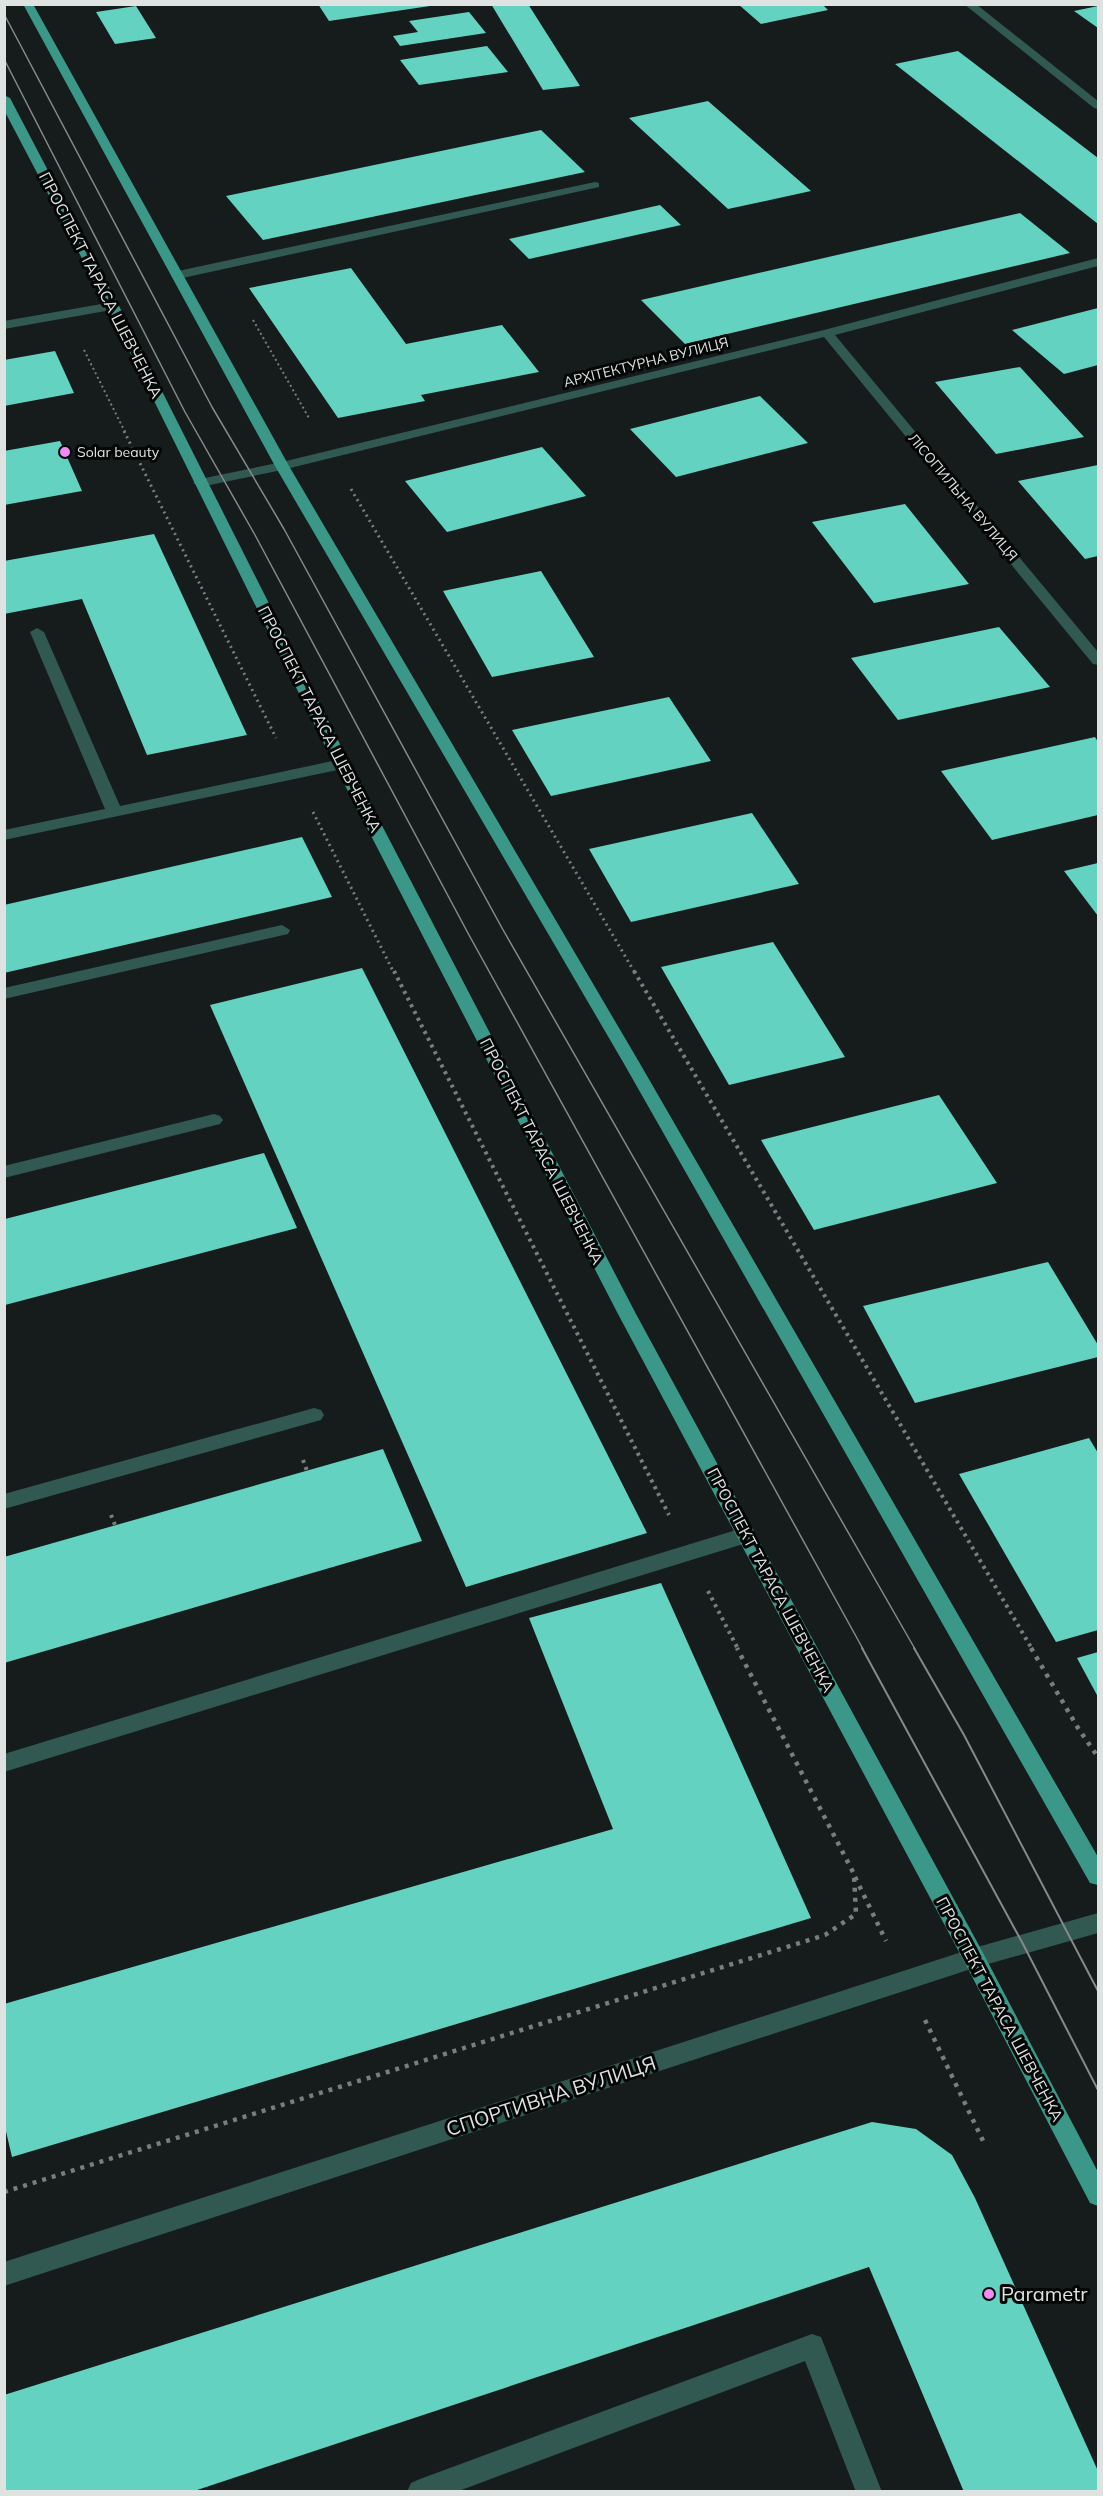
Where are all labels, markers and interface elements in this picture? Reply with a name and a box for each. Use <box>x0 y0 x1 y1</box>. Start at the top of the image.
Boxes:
street label: ПРОСПЕКТ ТАРАСА ШЕВЧЕНКА <box>35 168 167 402</box>
street label: АРХІТЕКТУРНА ВУЛИЦЯ <box>562 333 730 391</box>
street label: ЛІСОПИЛЬНА ВУЛИЦЯ <box>904 430 1022 564</box>
place label: Solar beauty <box>77 443 160 461</box>
marker: Solar beauty <box>58 445 72 459</box>
street label: ПРОСПЕКТ ТАРАСА ШЕВЧЕНКА <box>254 602 386 836</box>
street label: ПРОСПЕКТ ТАРАСА ШЕВЧЕНКА <box>476 1034 608 1268</box>
street label: ПРОСПЕКТ ТАРАСА ШЕВЧЕНКА <box>703 1464 839 1696</box>
street label: ПРОСПЕКТ ТАРАСА ШЕВЧЕНКА <box>932 1893 1068 2125</box>
street label: СПОРТИВНА ВУЛИЦЯ <box>443 2050 659 2141</box>
place label: Parametr <box>1001 2281 1088 2306</box>
marker: Parametr <box>982 2287 996 2301</box>

